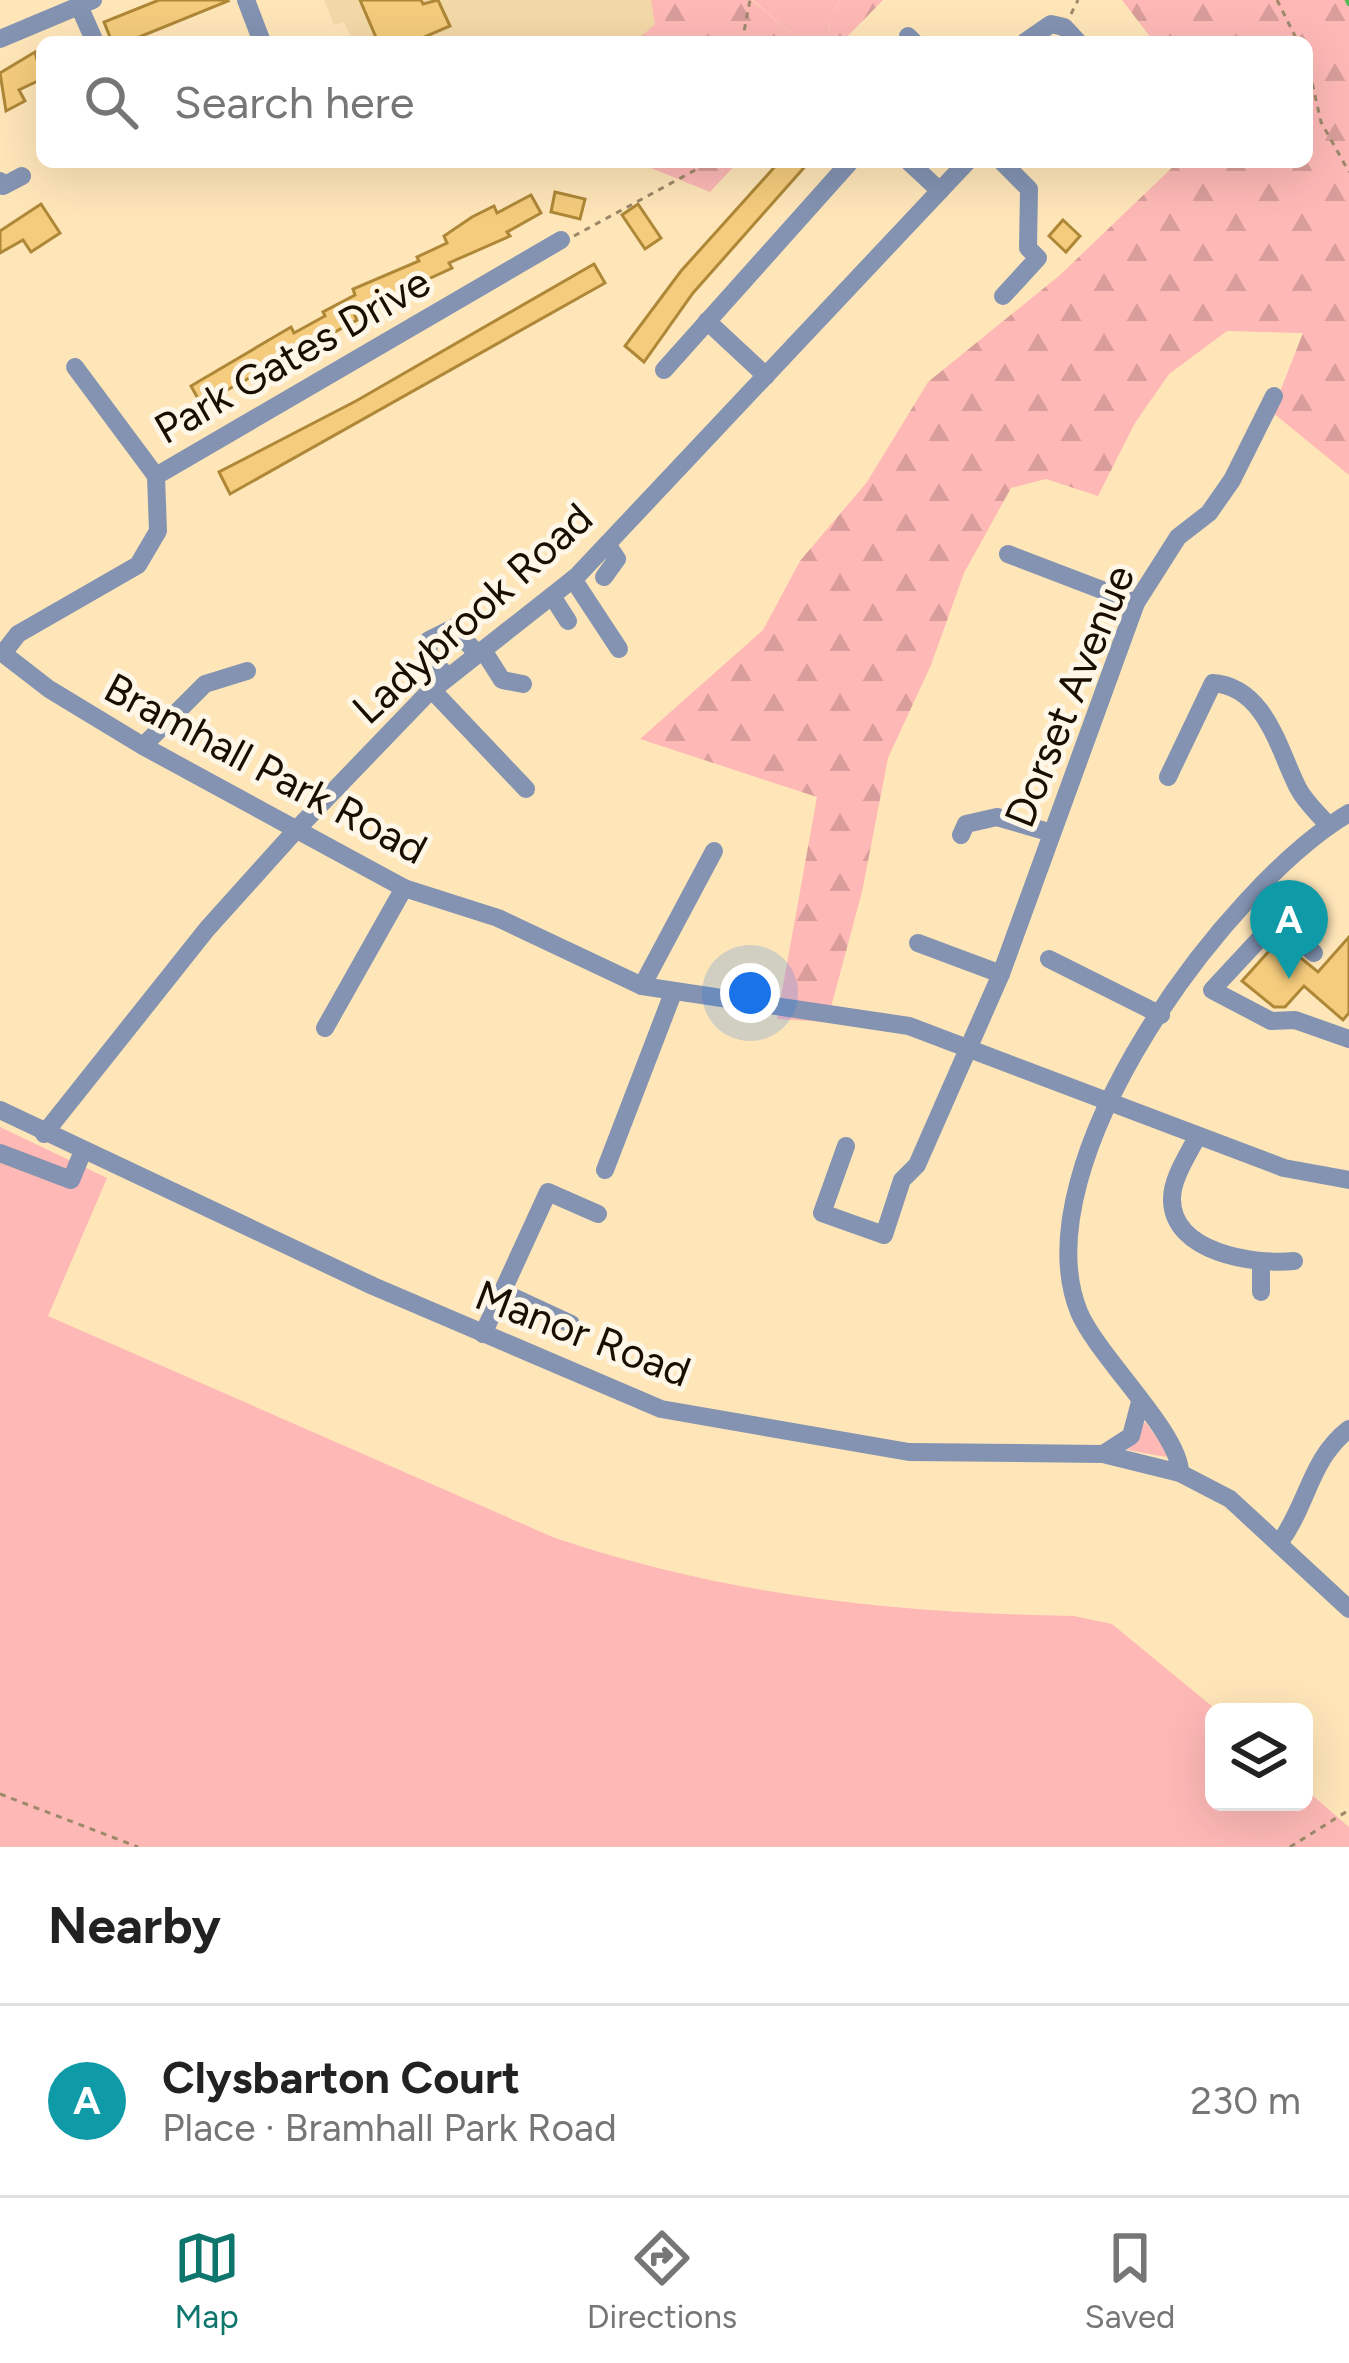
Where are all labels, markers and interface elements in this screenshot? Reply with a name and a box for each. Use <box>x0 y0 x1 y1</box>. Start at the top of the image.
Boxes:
search box <box>36 36 1313 168</box>
icon: search <box>78 69 144 135</box>
text: Search here <box>174 75 414 129</box>
street label: Park Gates Drive <box>146 256 439 455</box>
street label: Ladybrook Road <box>342 492 603 734</box>
street label: Dorset Avenue <box>994 558 1145 835</box>
street label: Bramhall Park Road <box>96 662 436 875</box>
pin: A <box>1250 880 1328 979</box>
your location <box>720 963 780 1023</box>
street label: Manor Road <box>468 1269 697 1398</box>
map controls <box>1205 1703 1313 1811</box>
button: layers <box>1205 1703 1313 1811</box>
text: Nearby <box>48 1895 221 1956</box>
text: Clysbarton Court <box>162 2050 520 2104</box>
text: A <box>73 2077 101 2124</box>
text: 230 m <box>1190 2077 1301 2124</box>
text: Place · Bramhall Park Road <box>162 2104 617 2151</box>
tab: Map <box>174 2225 240 2336</box>
tab: Directions <box>587 2225 737 2336</box>
tab: Saved <box>1084 2225 1175 2336</box>

